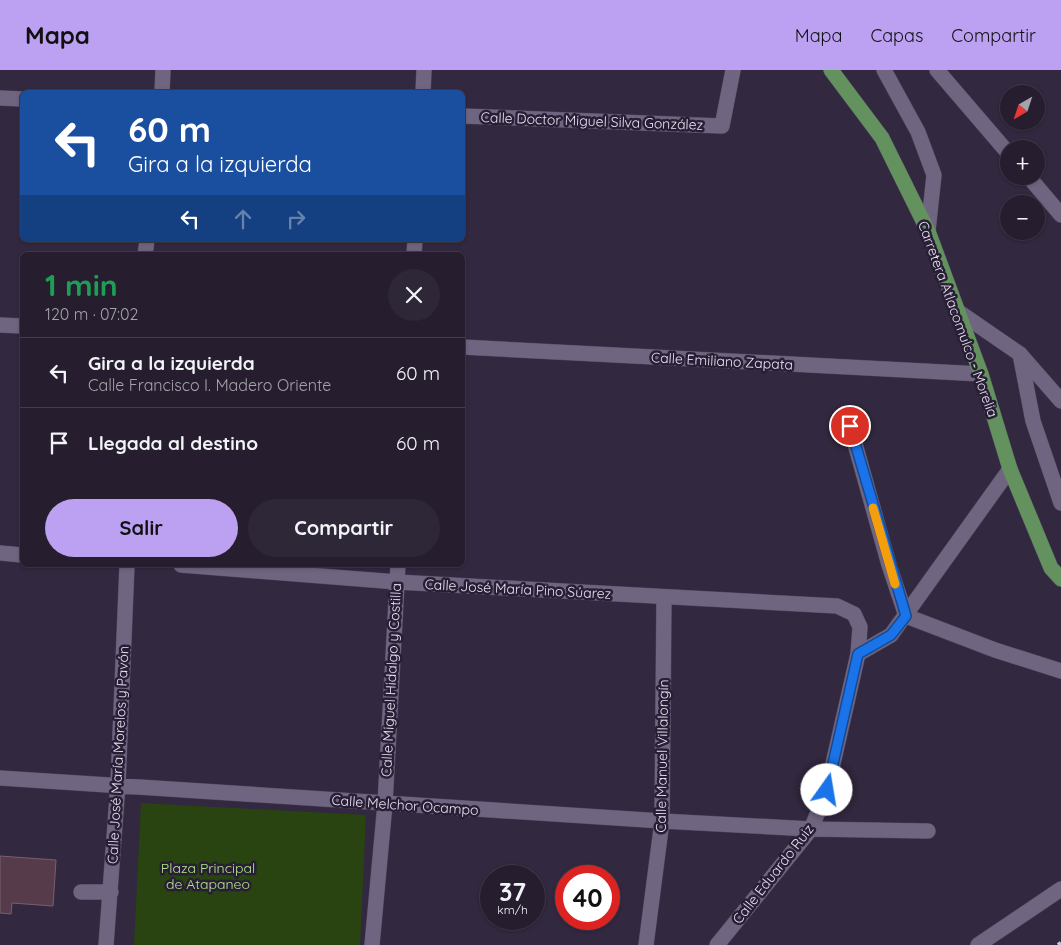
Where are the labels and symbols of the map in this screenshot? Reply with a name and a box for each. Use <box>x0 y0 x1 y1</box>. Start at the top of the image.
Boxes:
north arrow <box>1000 85 1045 130</box>
street label: Calle Doctor Miguel Silva González <box>480 108 704 134</box>
street label: Carretera Atlacomulco - Morelia <box>914 218 1002 420</box>
street label: Calle Emiliano Zapata <box>651 348 793 374</box>
pin <box>829 405 871 447</box>
street label: Calle José María Pino Súarez <box>424 575 612 603</box>
street label: Calle Miguel Hidalgo y Costilla <box>377 583 405 777</box>
street label: Calle José María Morelos y Pavón <box>103 645 133 865</box>
street label: Calle Manuel Villalongín <box>652 679 672 833</box>
position arrow <box>800 763 852 815</box>
street label: Calle Melchor Ocampo <box>331 791 479 819</box>
street label: Calle Eduardo Ruiz <box>729 820 818 927</box>
park label: Plaza Principal de Atapaneo <box>161 859 255 893</box>
speed limit sign: 40 <box>555 865 620 930</box>

